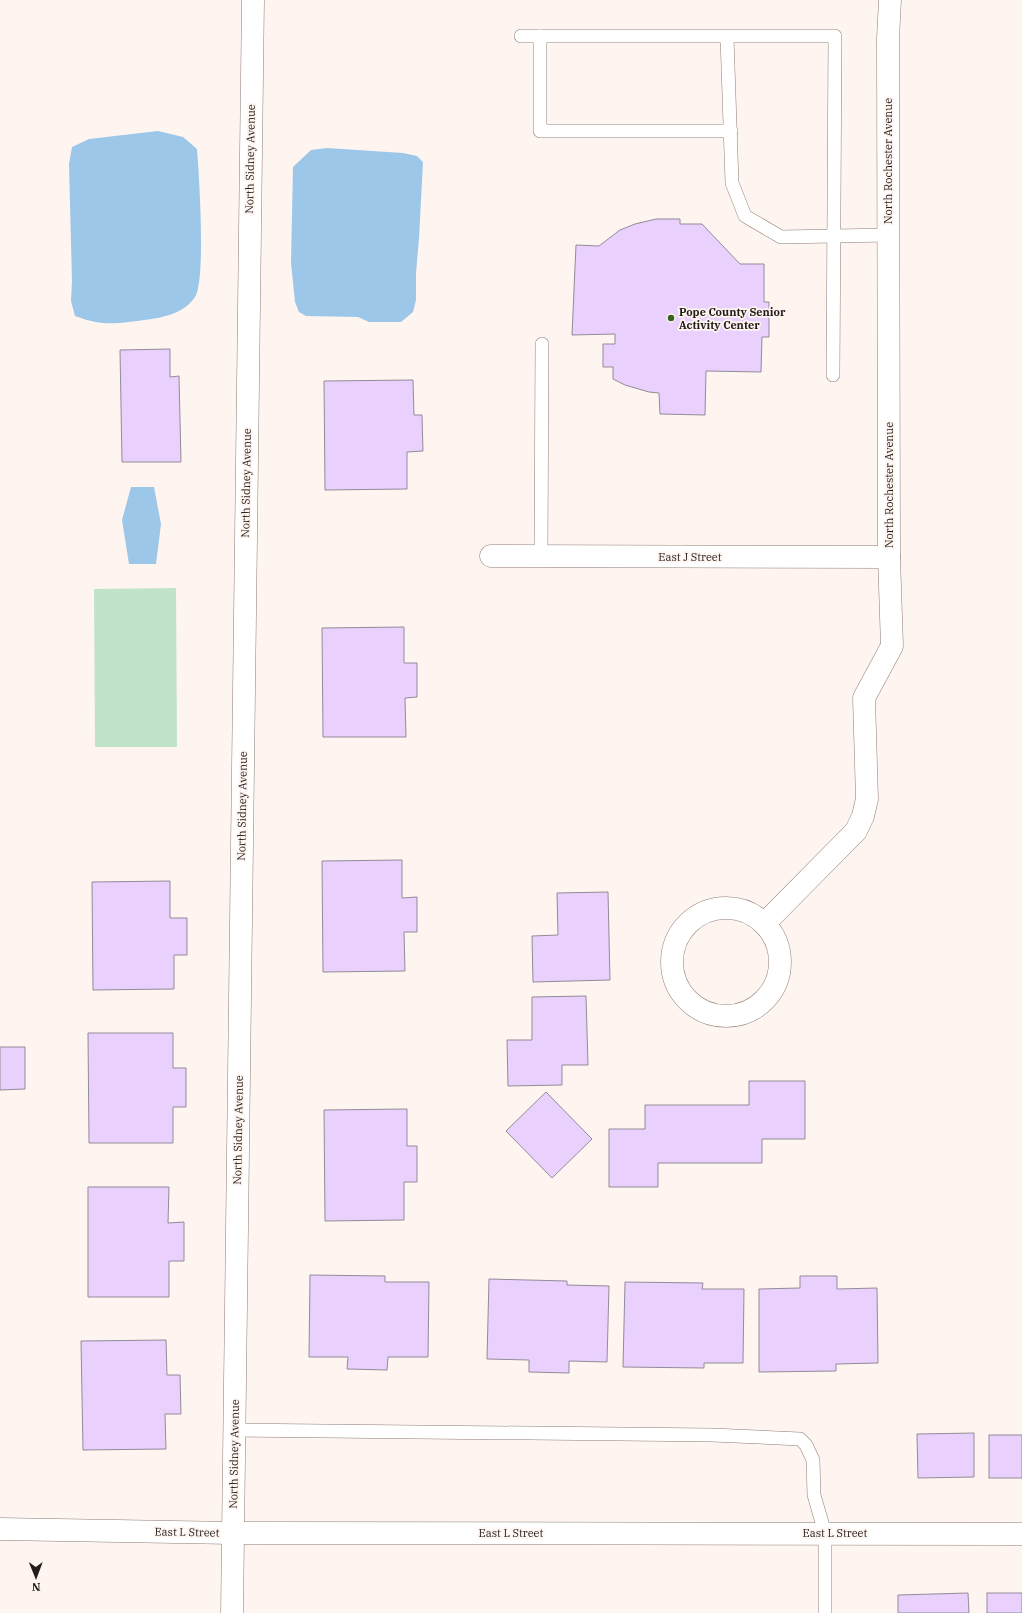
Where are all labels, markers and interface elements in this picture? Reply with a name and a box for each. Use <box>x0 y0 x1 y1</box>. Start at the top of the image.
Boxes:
street label: North Rochester Avenue <box>881 98 895 224</box>
street label: North Sidney Avenue <box>242 104 258 214</box>
place label: Pope County Senior Activity Center <box>679 305 786 332</box>
marker: Pope County Senior Activity Center <box>666 313 676 323</box>
street label: North Rochester Avenue <box>882 422 896 548</box>
street label: North Sidney Avenue <box>238 428 254 538</box>
street label: East J Street <box>658 550 722 564</box>
street label: North Sidney Avenue <box>234 751 250 861</box>
street label: North Sidney Avenue <box>230 1075 246 1185</box>
street label: North Sidney Avenue <box>226 1399 242 1509</box>
street label: East L Street <box>154 1524 220 1540</box>
street label: East L Street <box>479 1526 543 1540</box>
street label: East L Street <box>803 1526 867 1540</box>
north arrow <box>16 1557 56 1597</box>
text: N <box>31 1580 41 1594</box>

